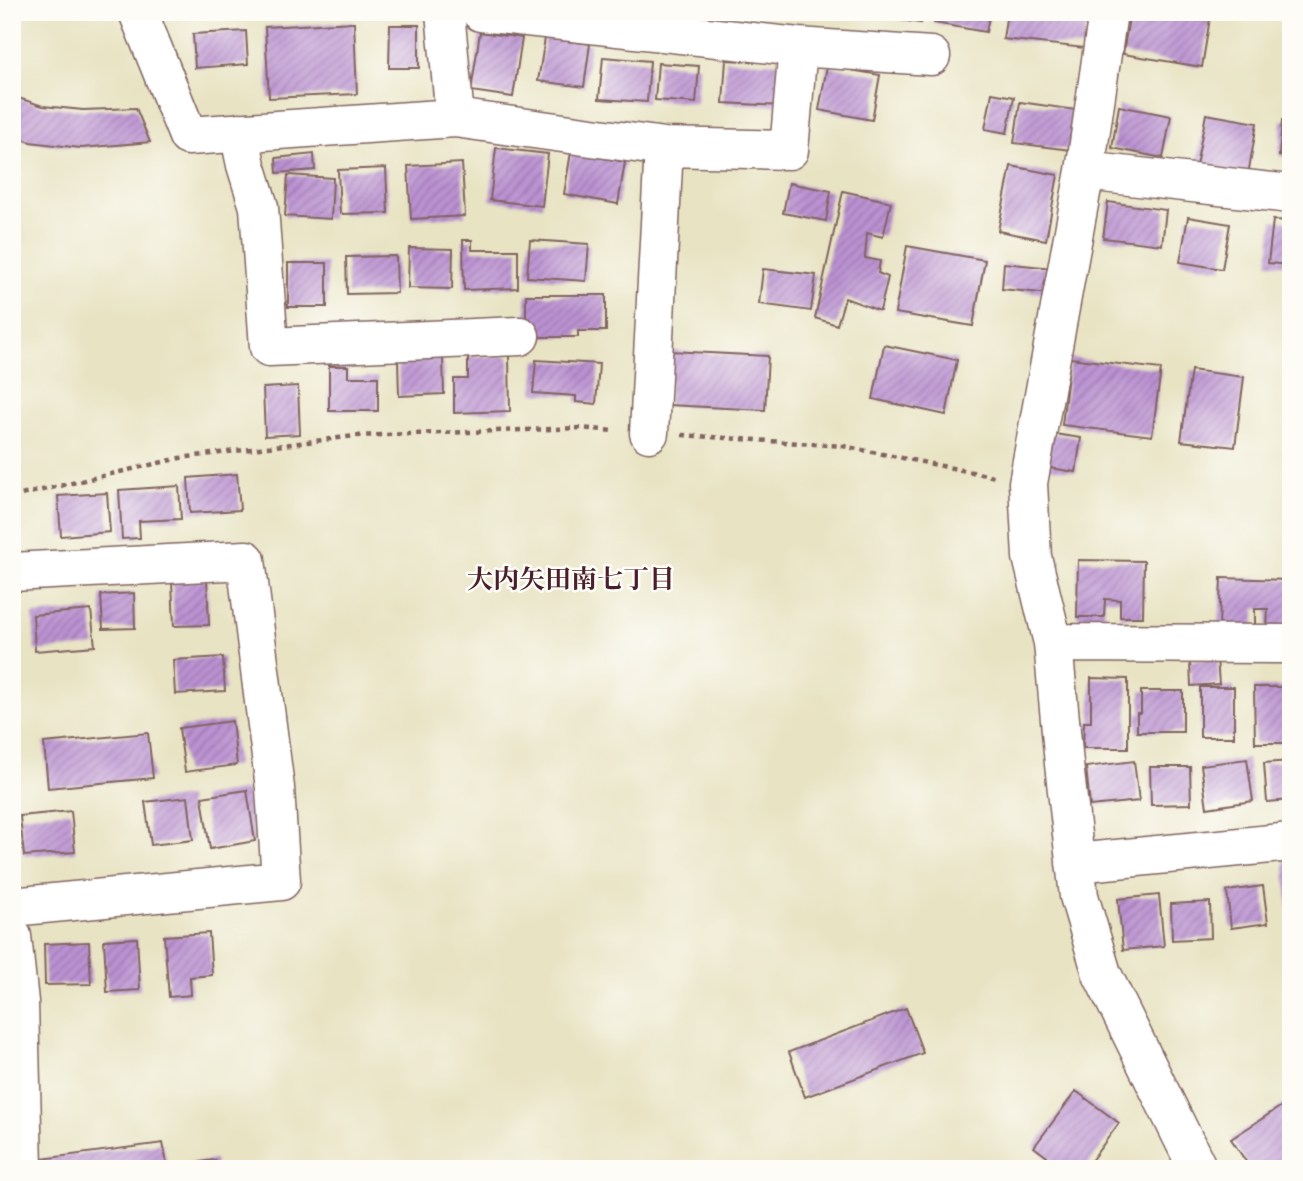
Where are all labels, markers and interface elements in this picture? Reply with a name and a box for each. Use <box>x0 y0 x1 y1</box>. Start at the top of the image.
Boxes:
district label: 大内矢田南七丁目 <box>467 559 675 598</box>

